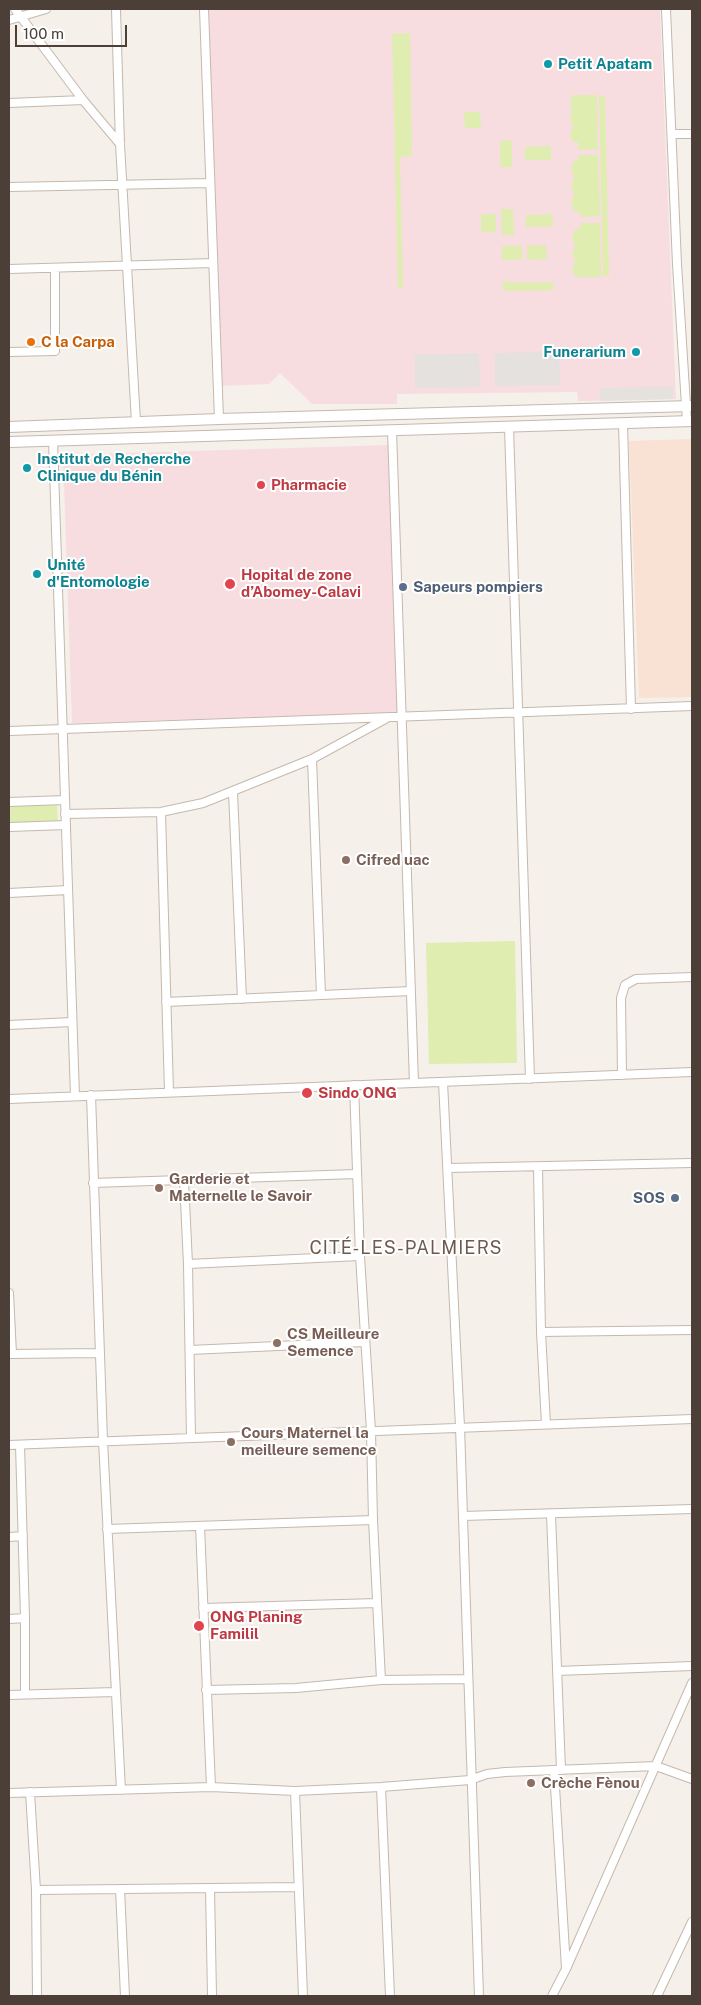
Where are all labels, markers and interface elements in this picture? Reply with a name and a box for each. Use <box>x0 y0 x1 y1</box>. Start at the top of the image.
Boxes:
scale bar <box>18 15 130 47</box>
text: 100 m <box>23 25 64 42</box>
place label: Petit Apatam <box>558 55 652 73</box>
marker: Petit Apatam <box>542 58 554 70</box>
place label: C la Carpa <box>41 333 115 351</box>
marker: C la Carpa <box>25 336 37 348</box>
place label: Funerarium <box>543 343 626 361</box>
marker: Funerarium <box>630 346 642 358</box>
place label: Institut de Recherche Clinique du Bénin <box>37 450 191 485</box>
marker: Institut de Recherche Clinique du Bénin <box>21 462 33 474</box>
place label: Pharmacie <box>271 476 347 494</box>
marker: Pharmacie <box>255 479 267 491</box>
place label: Unité d'Entomologie <box>47 556 150 591</box>
place label: Hopital de zone d’Abomey-Calavi <box>241 566 361 601</box>
marker: Unité d'Entomologie <box>31 568 43 580</box>
marker: Hopital de zone d’Abomey-Calavi <box>223 577 237 591</box>
place label: Sapeurs pompiers <box>413 578 543 596</box>
marker: Sapeurs pompiers <box>397 581 409 593</box>
place label: Cifred uac <box>356 851 430 869</box>
marker: Cifred uac <box>340 854 352 866</box>
place label: Sindo ONG <box>318 1084 397 1102</box>
marker: Sindo ONG <box>300 1086 314 1100</box>
place label: Garderie et Maternelle le Savoir <box>169 1170 312 1205</box>
marker: Garderie et Maternelle le Savoir <box>153 1182 165 1194</box>
place label: SOS <box>633 1189 665 1207</box>
marker: SOS <box>669 1192 681 1204</box>
district label: CITÉ-LES-PALMIERS <box>307 1237 505 1259</box>
place label: CS Meilleure Semence <box>287 1325 379 1360</box>
marker: CS Meilleure Semence <box>271 1337 283 1349</box>
place label: Cours Maternel la meilleure semence <box>241 1424 376 1459</box>
marker: Cours Maternel la meilleure semence <box>225 1436 237 1448</box>
place label: ONG Planing Familil <box>210 1608 302 1643</box>
marker: ONG Planing Familil <box>192 1619 206 1633</box>
place label: Crèche Fènou <box>541 1774 640 1792</box>
marker: Crèche Fènou <box>525 1777 537 1789</box>

